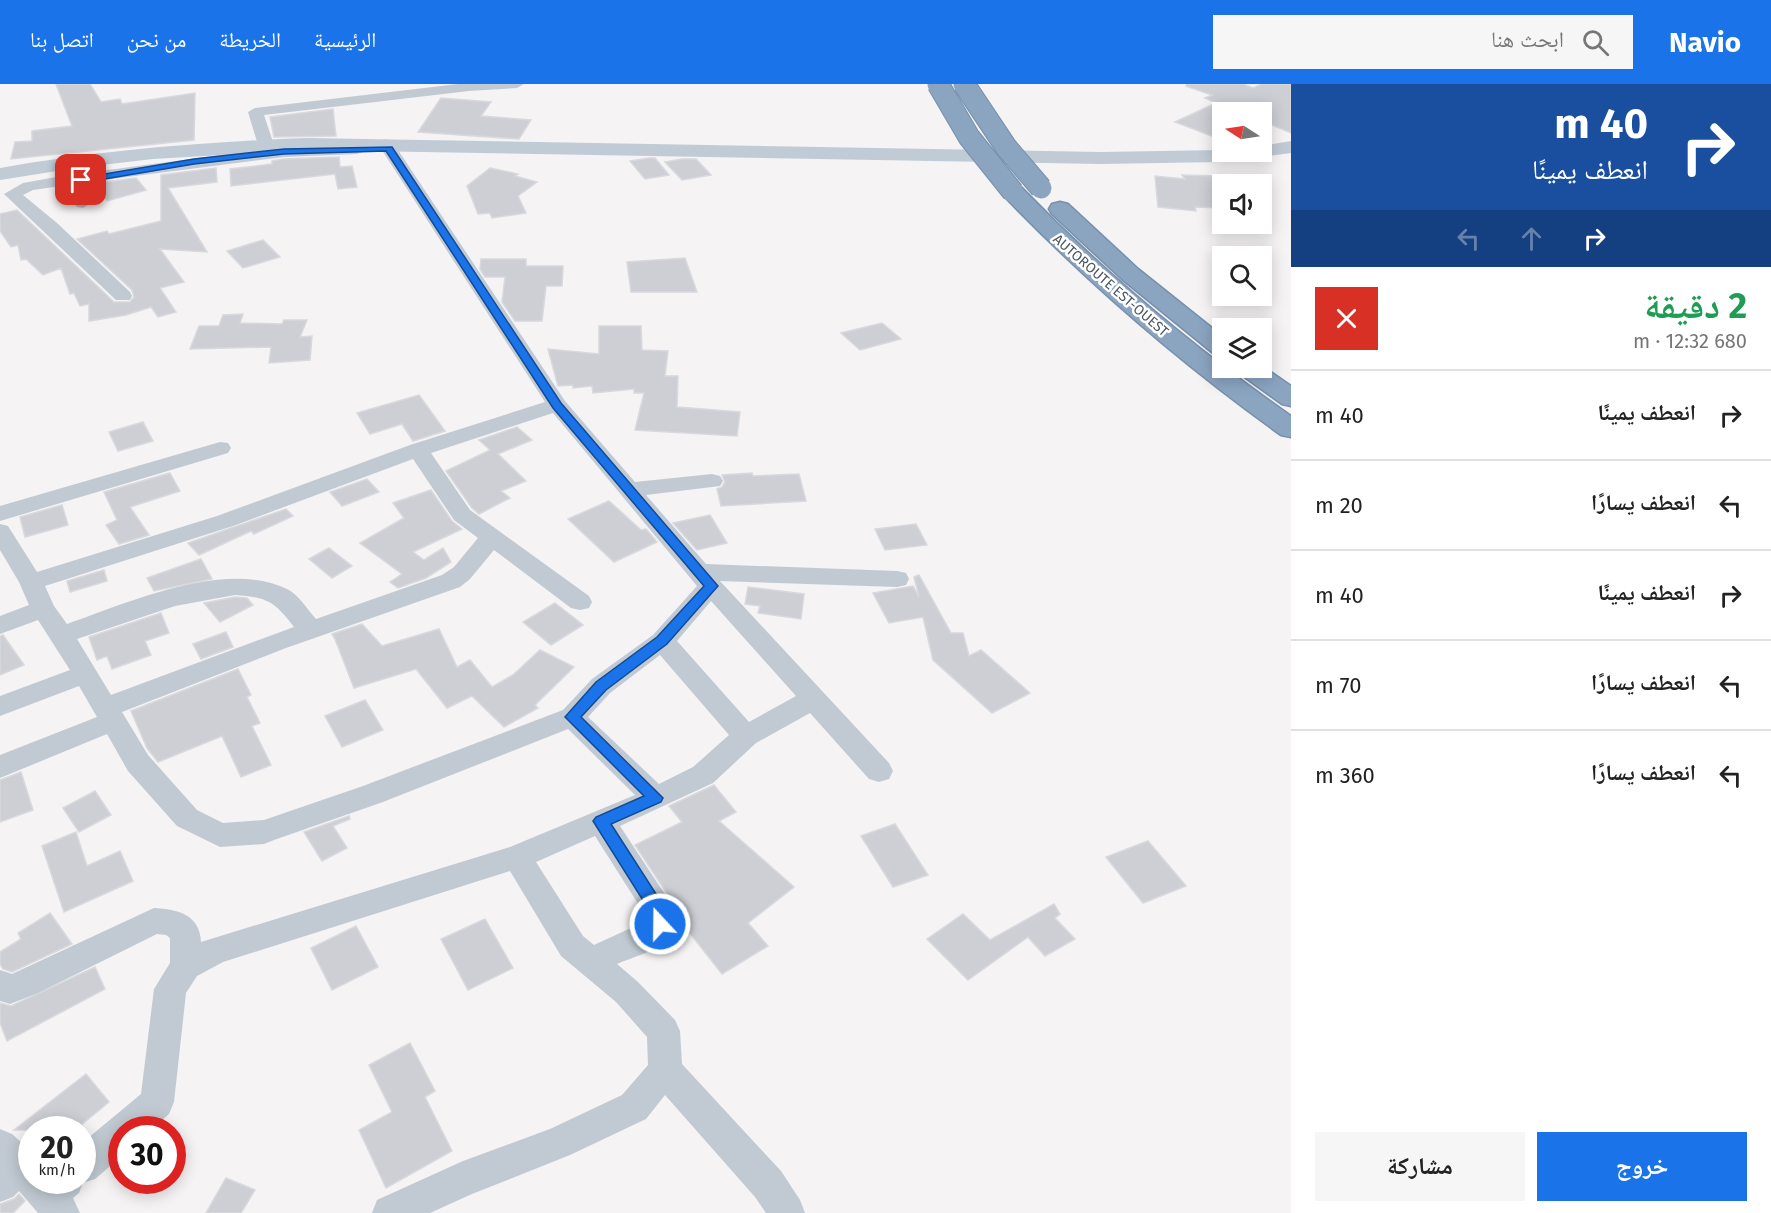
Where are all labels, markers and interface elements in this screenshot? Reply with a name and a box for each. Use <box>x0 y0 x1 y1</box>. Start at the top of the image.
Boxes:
search box <box>1213 15 1633 69</box>
text: ابحث هنا <box>1491 26 1564 53</box>
icon: search <box>1579 26 1612 59</box>
text: Navio <box>1669 26 1741 59</box>
text: اتصل بنا <box>30 27 94 53</box>
text: من نحن <box>127 27 186 53</box>
text: الخريطة <box>219 27 281 53</box>
text: الرئيسية <box>314 27 376 53</box>
text: 40 m <box>1554 99 1648 149</box>
north arrow <box>1212 102 1272 162</box>
map controls <box>1212 102 1272 378</box>
icon: right <box>1669 108 1747 186</box>
pin <box>55 154 106 205</box>
text: انعطف يمينًا <box>1532 154 1648 186</box>
icon: arrive <box>64 163 97 196</box>
button: sound <box>1212 174 1272 234</box>
icon: left <box>1452 222 1485 255</box>
icon: ahead <box>1515 222 1548 255</box>
icon: right <box>1578 222 1611 255</box>
street label: AUTOROUTE EST-OUEST <box>1050 231 1172 341</box>
button: search <box>1212 246 1272 306</box>
text: 2 دقيقة <box>1644 284 1747 328</box>
button: close <box>1315 287 1378 350</box>
button: layers <box>1212 318 1272 378</box>
text: 680 m · 12:32 <box>1633 329 1747 353</box>
text: انعطف يمينًا <box>1597 399 1696 426</box>
icon: right <box>1714 399 1747 432</box>
text: 40 m <box>1315 402 1364 429</box>
text: انعطف يسارًا <box>1591 489 1696 516</box>
icon: left <box>1714 489 1747 522</box>
text: 20 m <box>1315 492 1363 519</box>
text: انعطف يمينًا <box>1597 579 1696 606</box>
icon: right <box>1714 579 1747 612</box>
text: 40 m <box>1315 582 1364 609</box>
text: انعطف يسارًا <box>1591 669 1696 696</box>
icon: left <box>1714 669 1747 702</box>
text: 70 m <box>1315 672 1361 699</box>
text: انعطف يسارًا <box>1591 759 1696 786</box>
icon: left <box>1714 759 1747 792</box>
text: 360 m <box>1315 762 1375 789</box>
position arrow <box>628 892 692 956</box>
speed limit sign: 30 <box>108 1116 186 1194</box>
text: 20 <box>40 1130 74 1166</box>
button: مشاركة <box>1315 1132 1525 1201</box>
button: خروج <box>1537 1132 1747 1201</box>
text: km/h <box>38 1161 76 1179</box>

